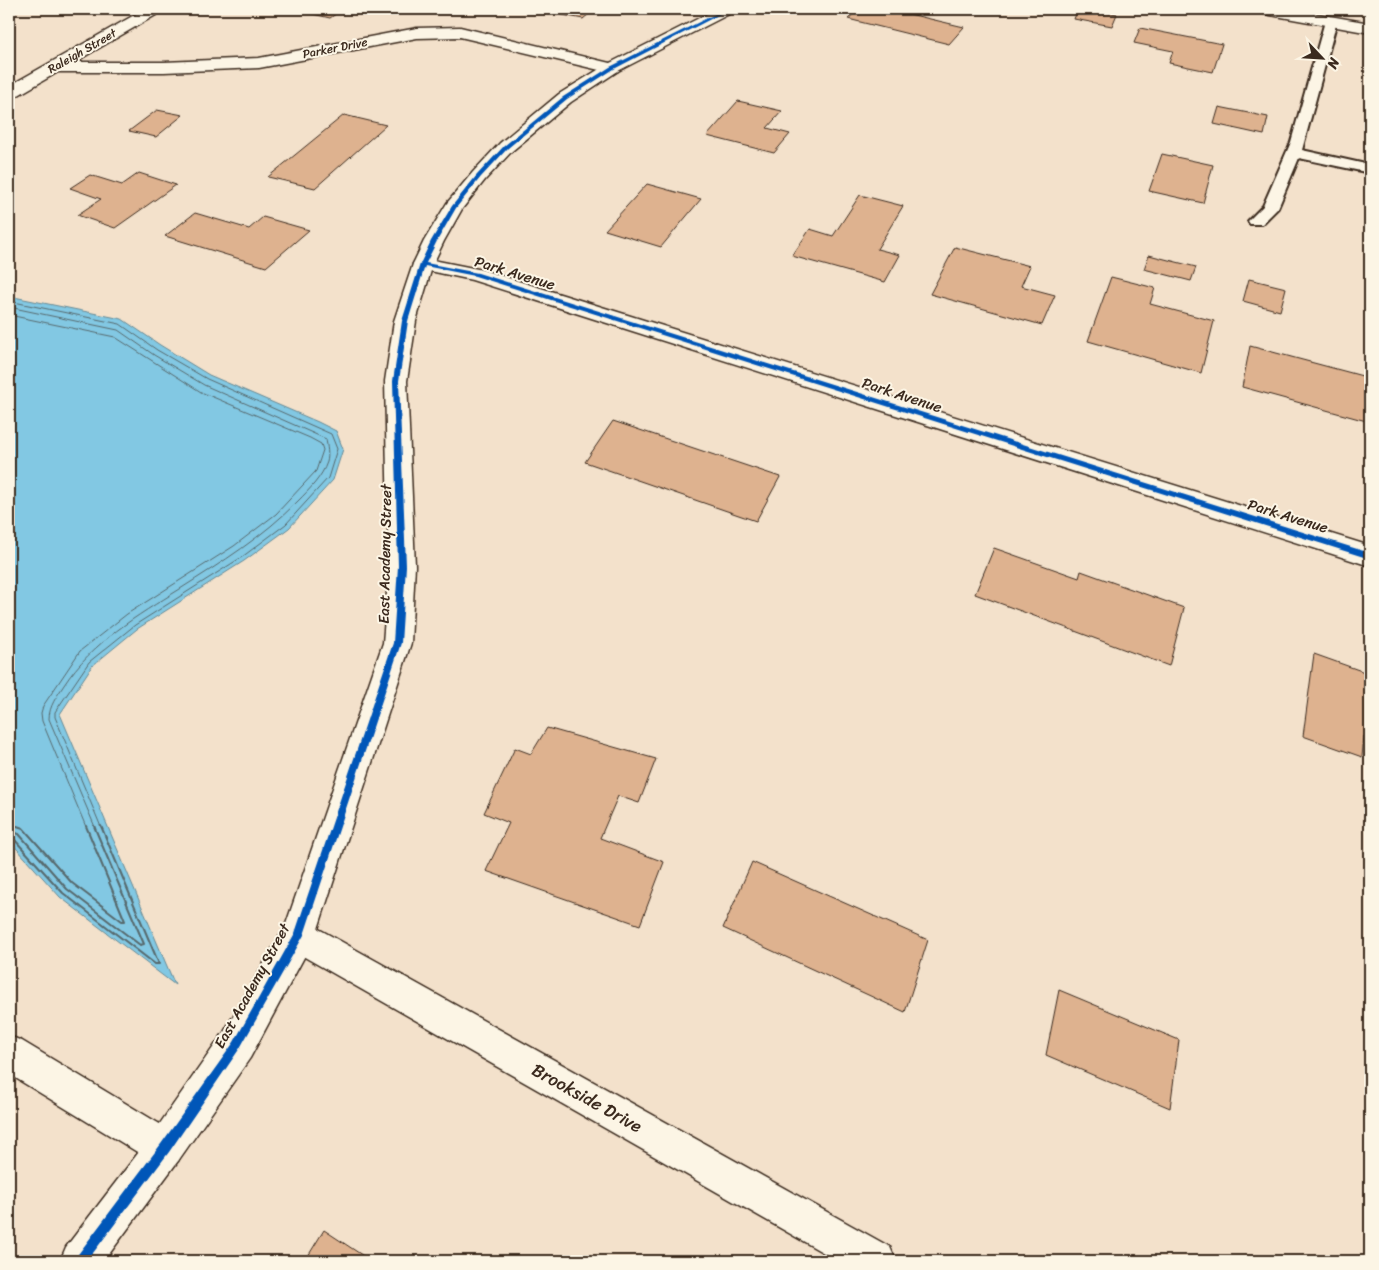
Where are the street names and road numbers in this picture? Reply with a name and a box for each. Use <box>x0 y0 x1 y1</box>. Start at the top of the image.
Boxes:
street label: Raleigh Street <box>43 22 122 80</box>
street label: Parker Drive <box>301 31 369 65</box>
street label: Park Avenue <box>472 248 559 298</box>
street label: Park Avenue <box>859 370 946 420</box>
street label: East Academy Street <box>371 483 399 624</box>
street label: Park Avenue <box>1245 491 1332 541</box>
street label: East Academy Street <box>207 918 298 1053</box>
street label: Brookside Drive <box>526 1054 649 1142</box>

